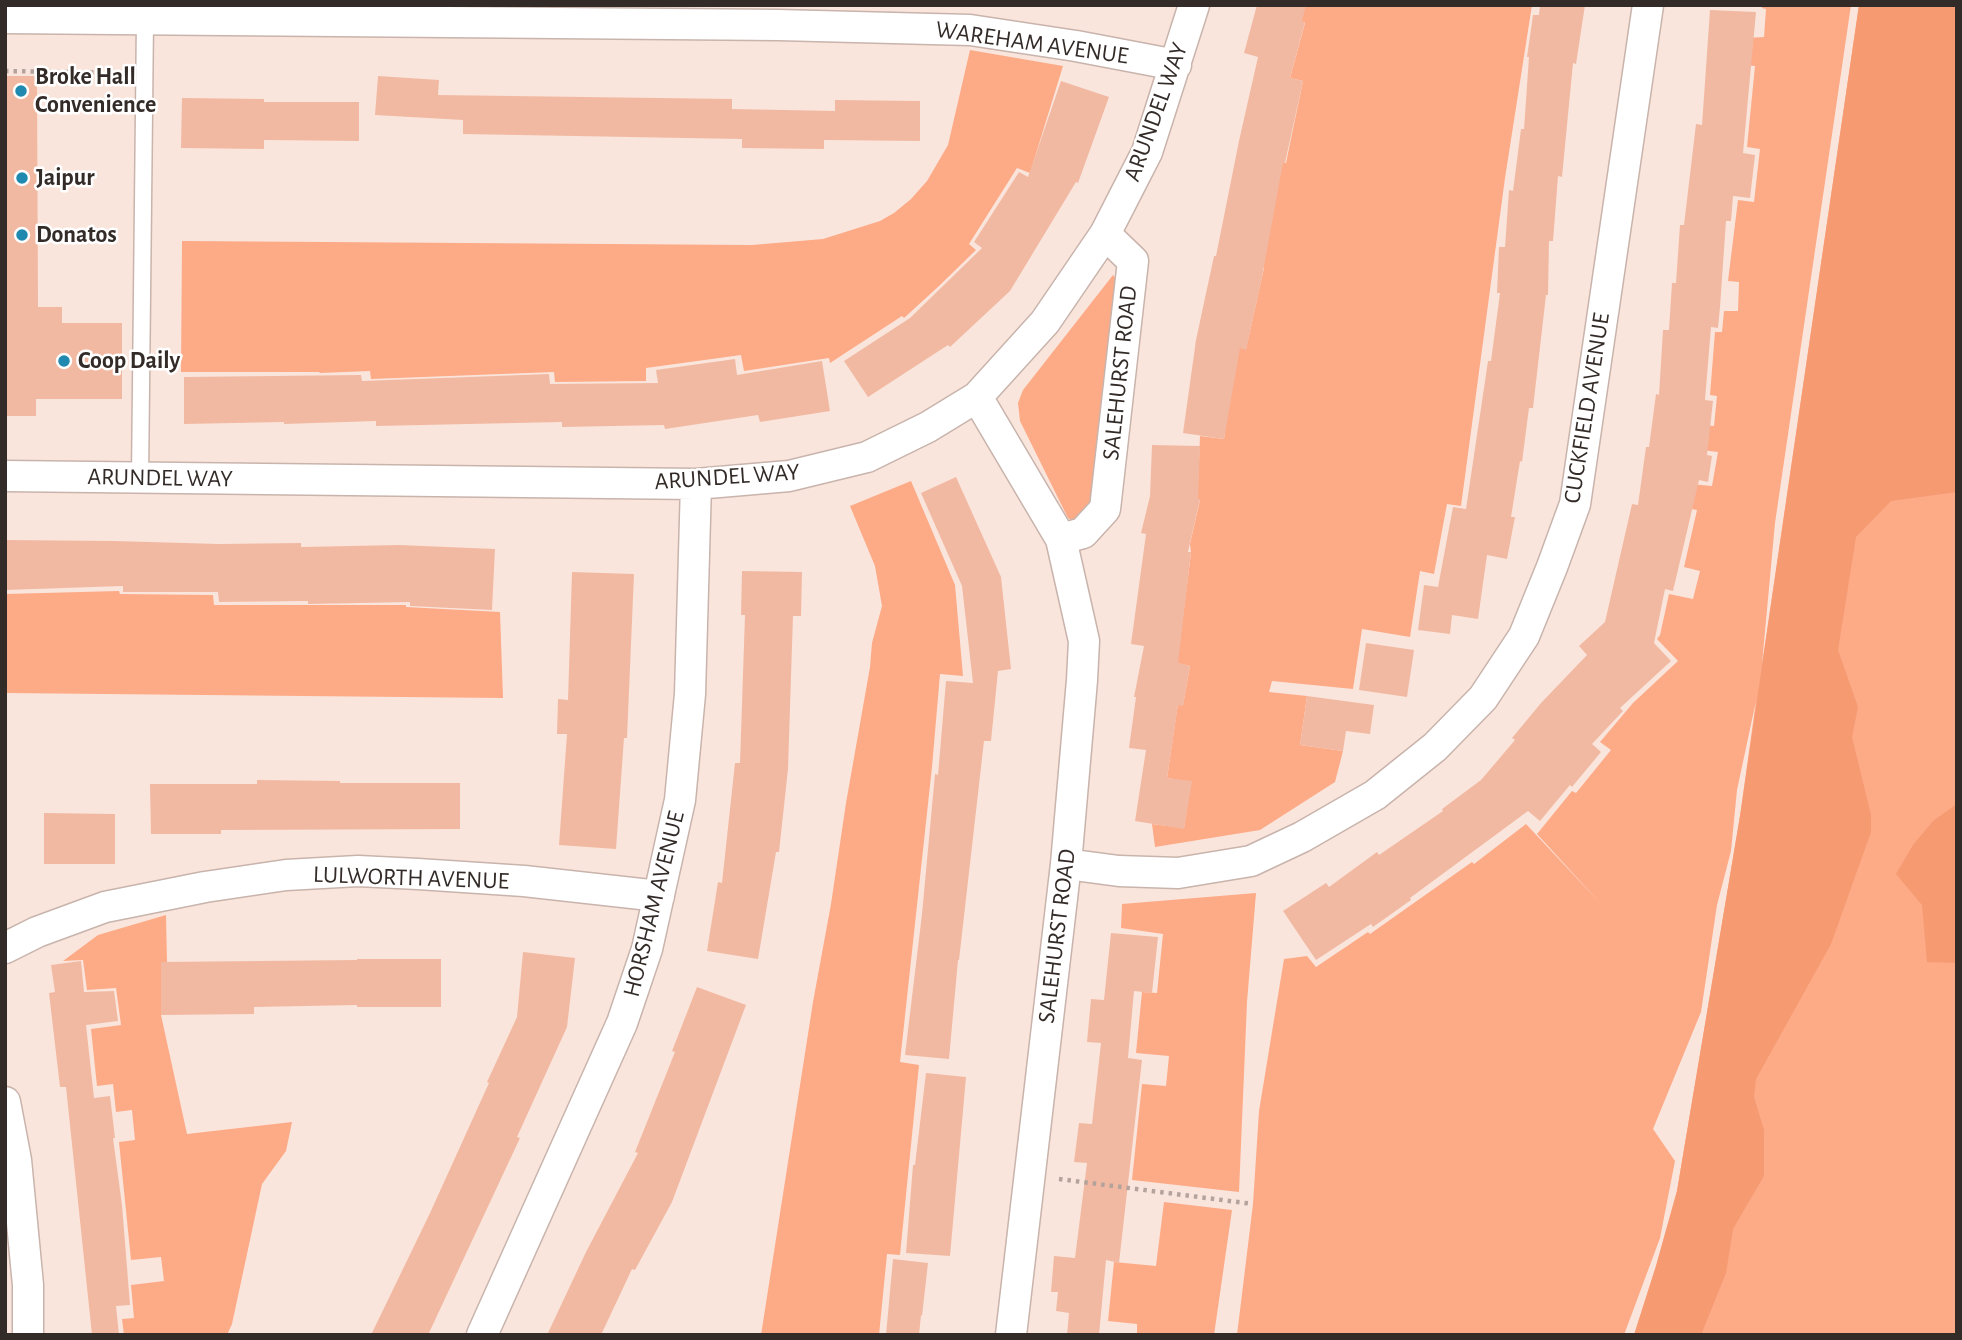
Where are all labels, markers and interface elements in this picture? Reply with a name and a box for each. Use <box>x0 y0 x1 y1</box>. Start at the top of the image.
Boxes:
street label: WAREHAM AVENUE <box>934 15 1130 71</box>
street label: ARUNDEL WAY <box>1118 39 1194 185</box>
place label: Broke Hall Convenience <box>35 63 156 119</box>
marker: Broke Hall Convenience <box>13 83 29 99</box>
place label: Jaipur <box>36 164 95 192</box>
marker: Jaipur <box>14 170 30 186</box>
place label: Donatos <box>36 221 117 249</box>
marker: Donatos <box>14 227 30 243</box>
street label: SALEHURST ROAD <box>1097 284 1143 462</box>
street label: CUCKFIELD AVENUE <box>1558 311 1616 505</box>
place label: Coop Daily <box>78 347 180 375</box>
marker: Coop Daily <box>56 353 72 369</box>
street label: ARUNDEL WAY <box>653 458 801 496</box>
street label: ARUNDEL WAY <box>87 462 233 494</box>
street label: HORSHAM AVENUE <box>617 808 691 1000</box>
street label: SALEHURST ROAD <box>1032 847 1082 1025</box>
street label: LULWORTH AVENUE <box>313 860 509 896</box>

